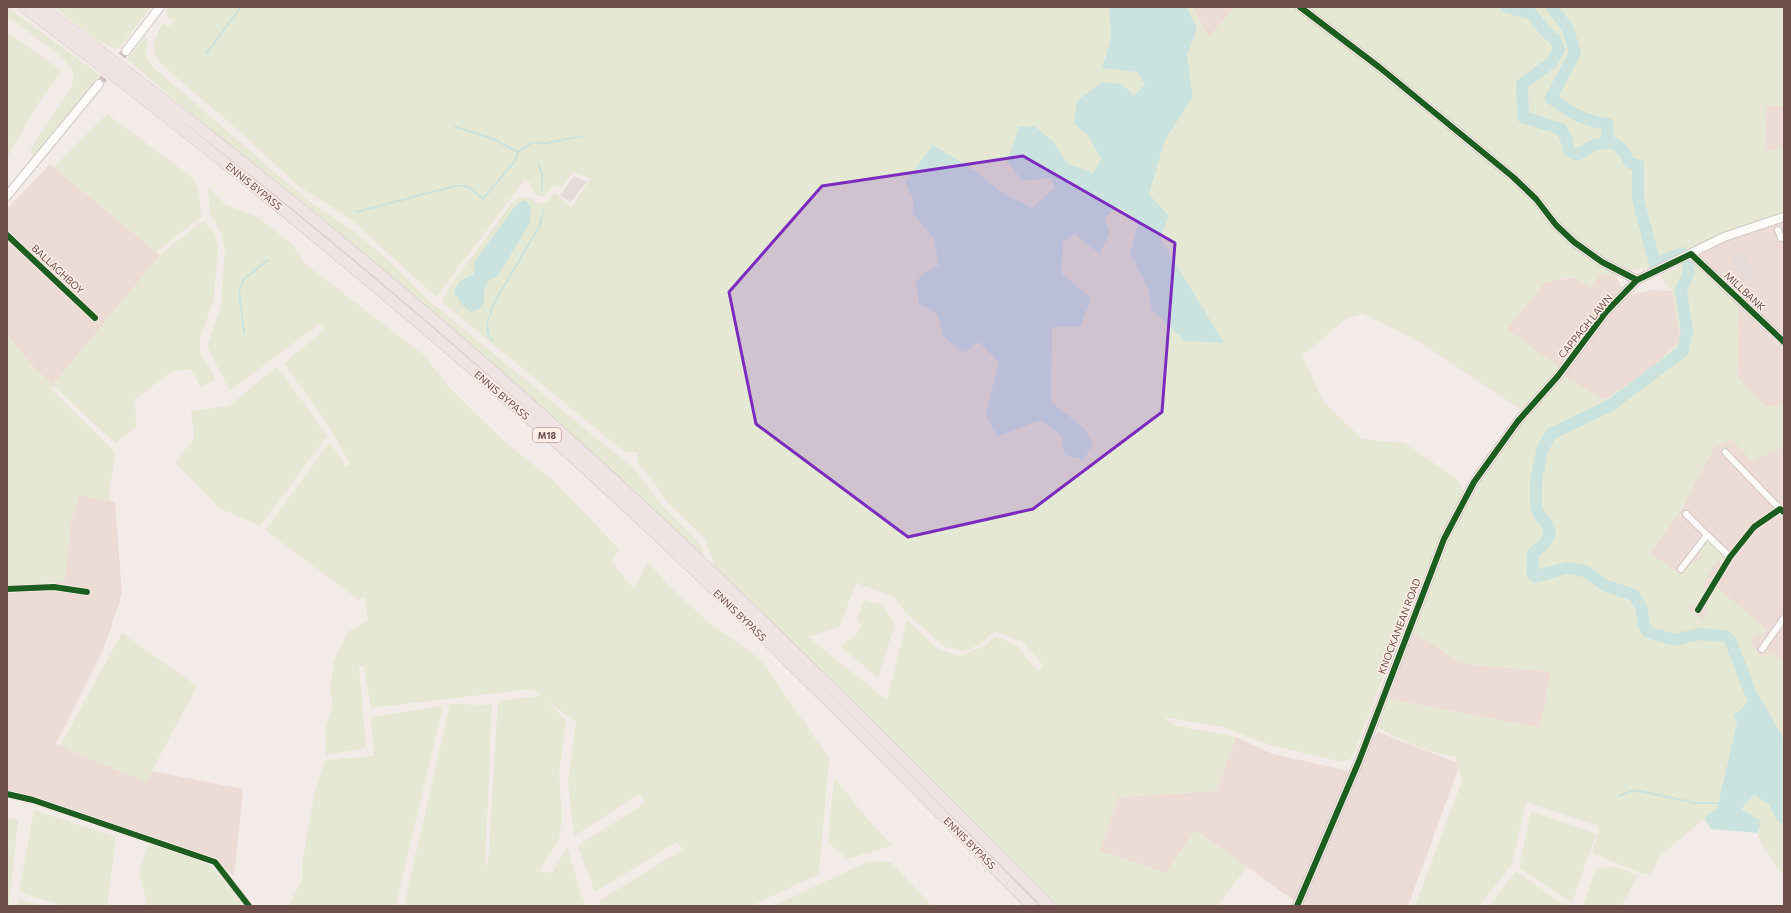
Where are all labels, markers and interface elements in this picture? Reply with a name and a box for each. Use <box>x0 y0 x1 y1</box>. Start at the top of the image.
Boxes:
street label: ENNIS BYPASS <box>223 160 285 212</box>
street label: BALLAGHBOY <box>29 242 87 297</box>
street label: MILLBANK <box>1722 269 1768 313</box>
street label: CAPPAGH LAWN <box>1556 292 1614 360</box>
street label: ENNIS BYPASS <box>472 368 532 422</box>
road number: M18 <box>533 428 561 442</box>
street label: KNOCKANEAN ROAD <box>1375 577 1423 675</box>
street label: ENNIS BYPASS <box>711 587 769 643</box>
street label: ENNIS BYPASS <box>941 814 999 872</box>

